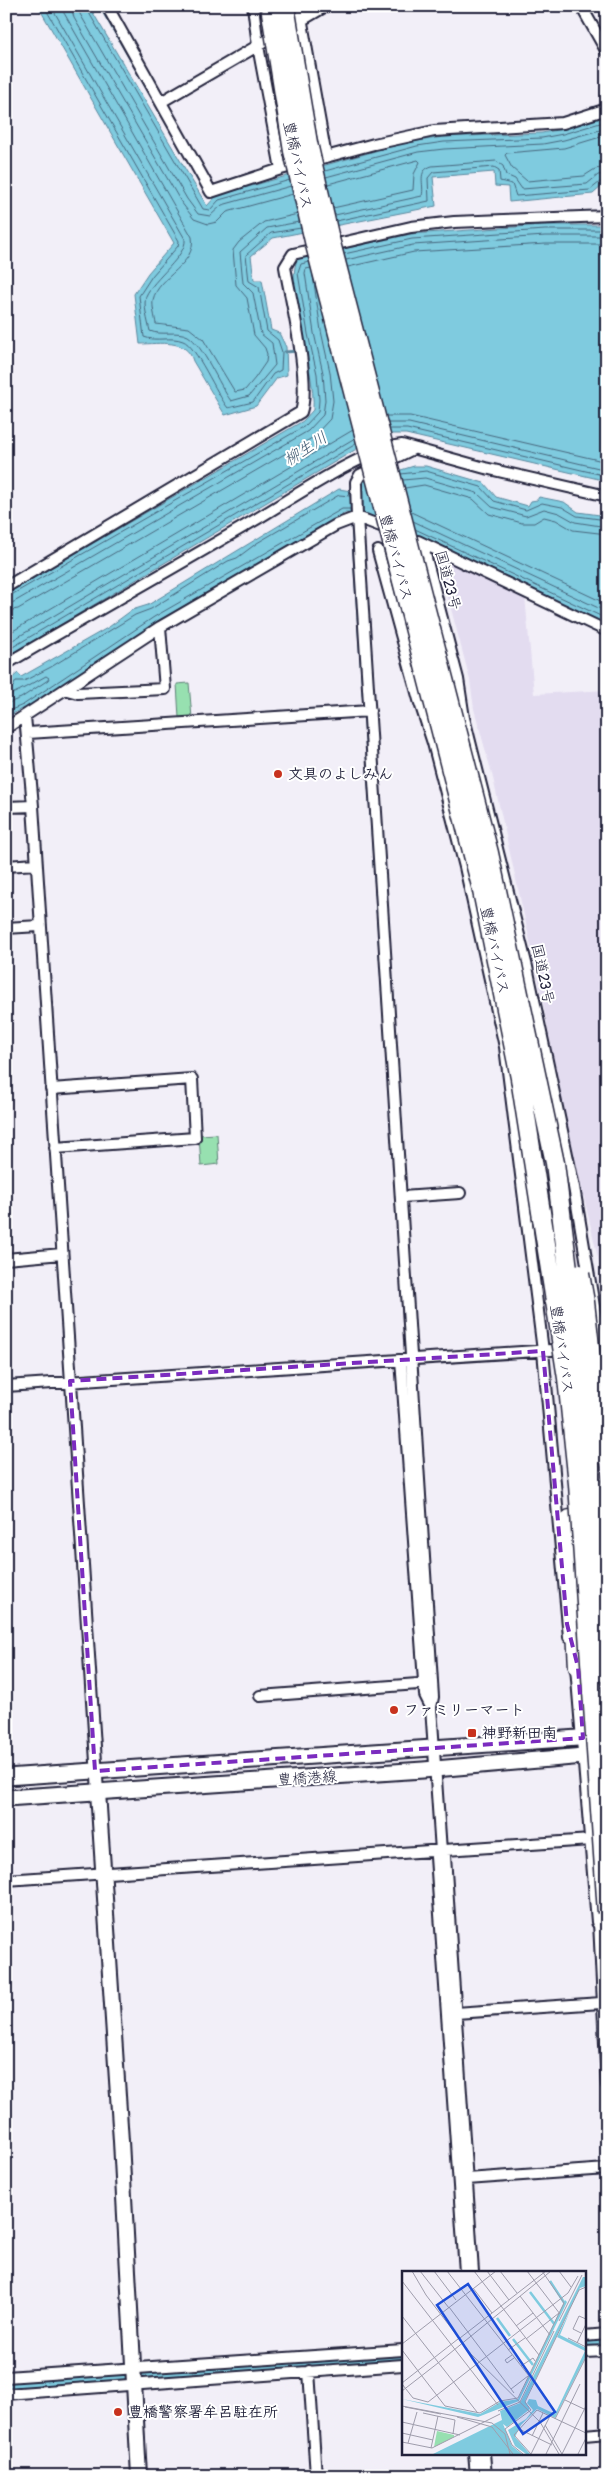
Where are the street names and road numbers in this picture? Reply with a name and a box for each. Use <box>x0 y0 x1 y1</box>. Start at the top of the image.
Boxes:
street label: 豊橋バイパス <box>279 119 316 211</box>
street label: 豊橋バイパス <box>375 511 416 603</box>
street label: 国道23号 <box>430 548 465 612</box>
street label: 豊橋バイパス <box>476 904 513 996</box>
street label: 国道23号 <box>527 942 558 1006</box>
street label: 豊橋バイパス <box>546 1303 577 1395</box>
street label: 豊橋港線 <box>276 1767 338 1790</box>

